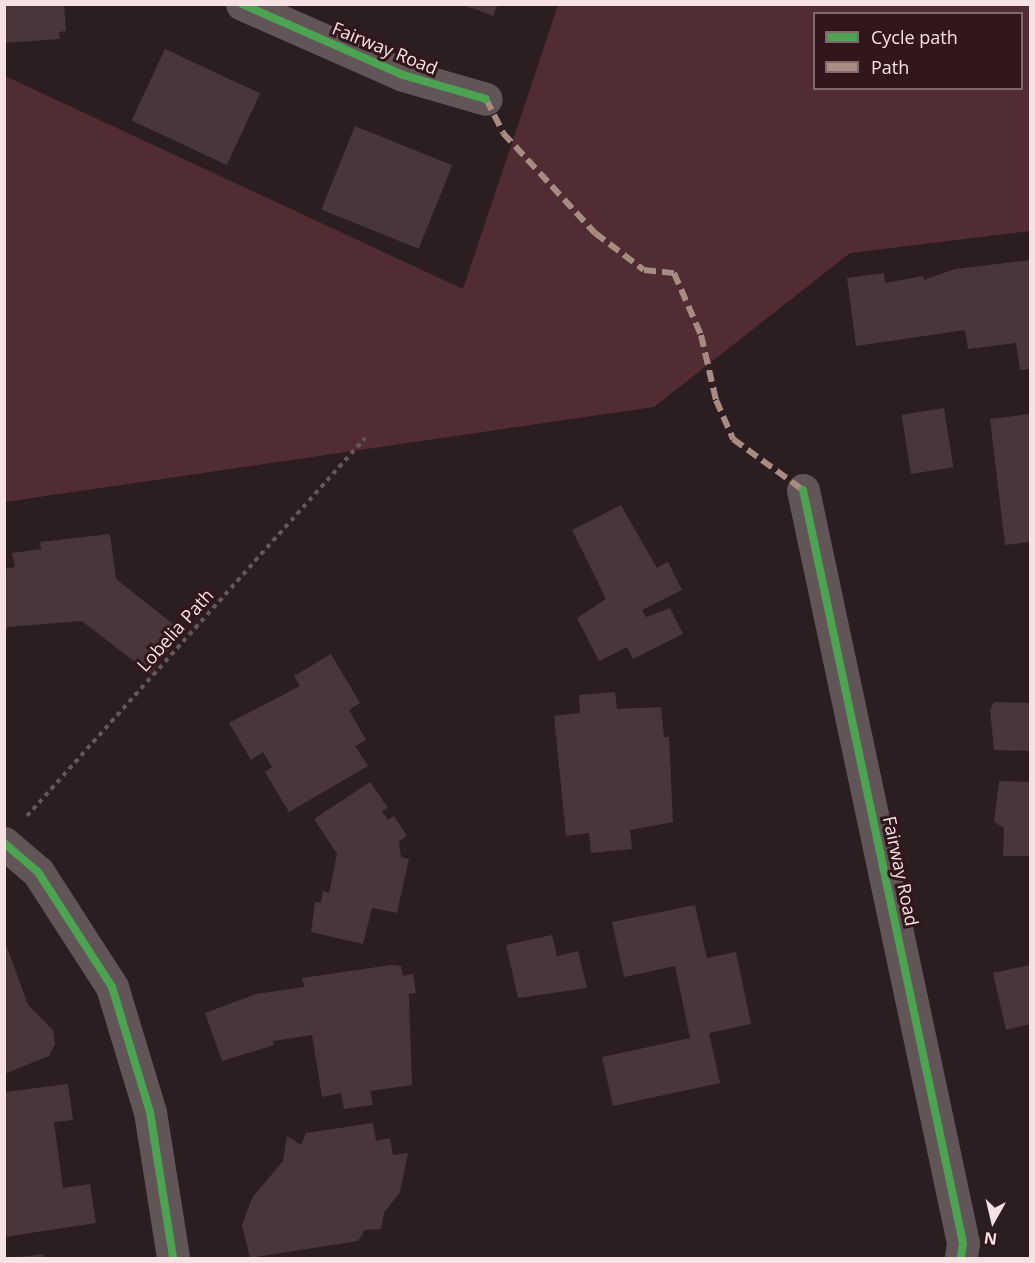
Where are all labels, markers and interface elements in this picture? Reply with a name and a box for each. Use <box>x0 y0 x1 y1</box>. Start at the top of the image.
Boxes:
legend <box>813 12 1023 90</box>
street label: Fairway Road <box>329 17 441 79</box>
text: Cycle path <box>871 25 958 49</box>
text: Path <box>871 55 909 79</box>
street label: Lobelia Path <box>132 584 218 676</box>
street label: Fairway Road <box>879 814 923 928</box>
north arrow <box>963 1191 1023 1251</box>
text: N <box>983 1227 998 1251</box>

